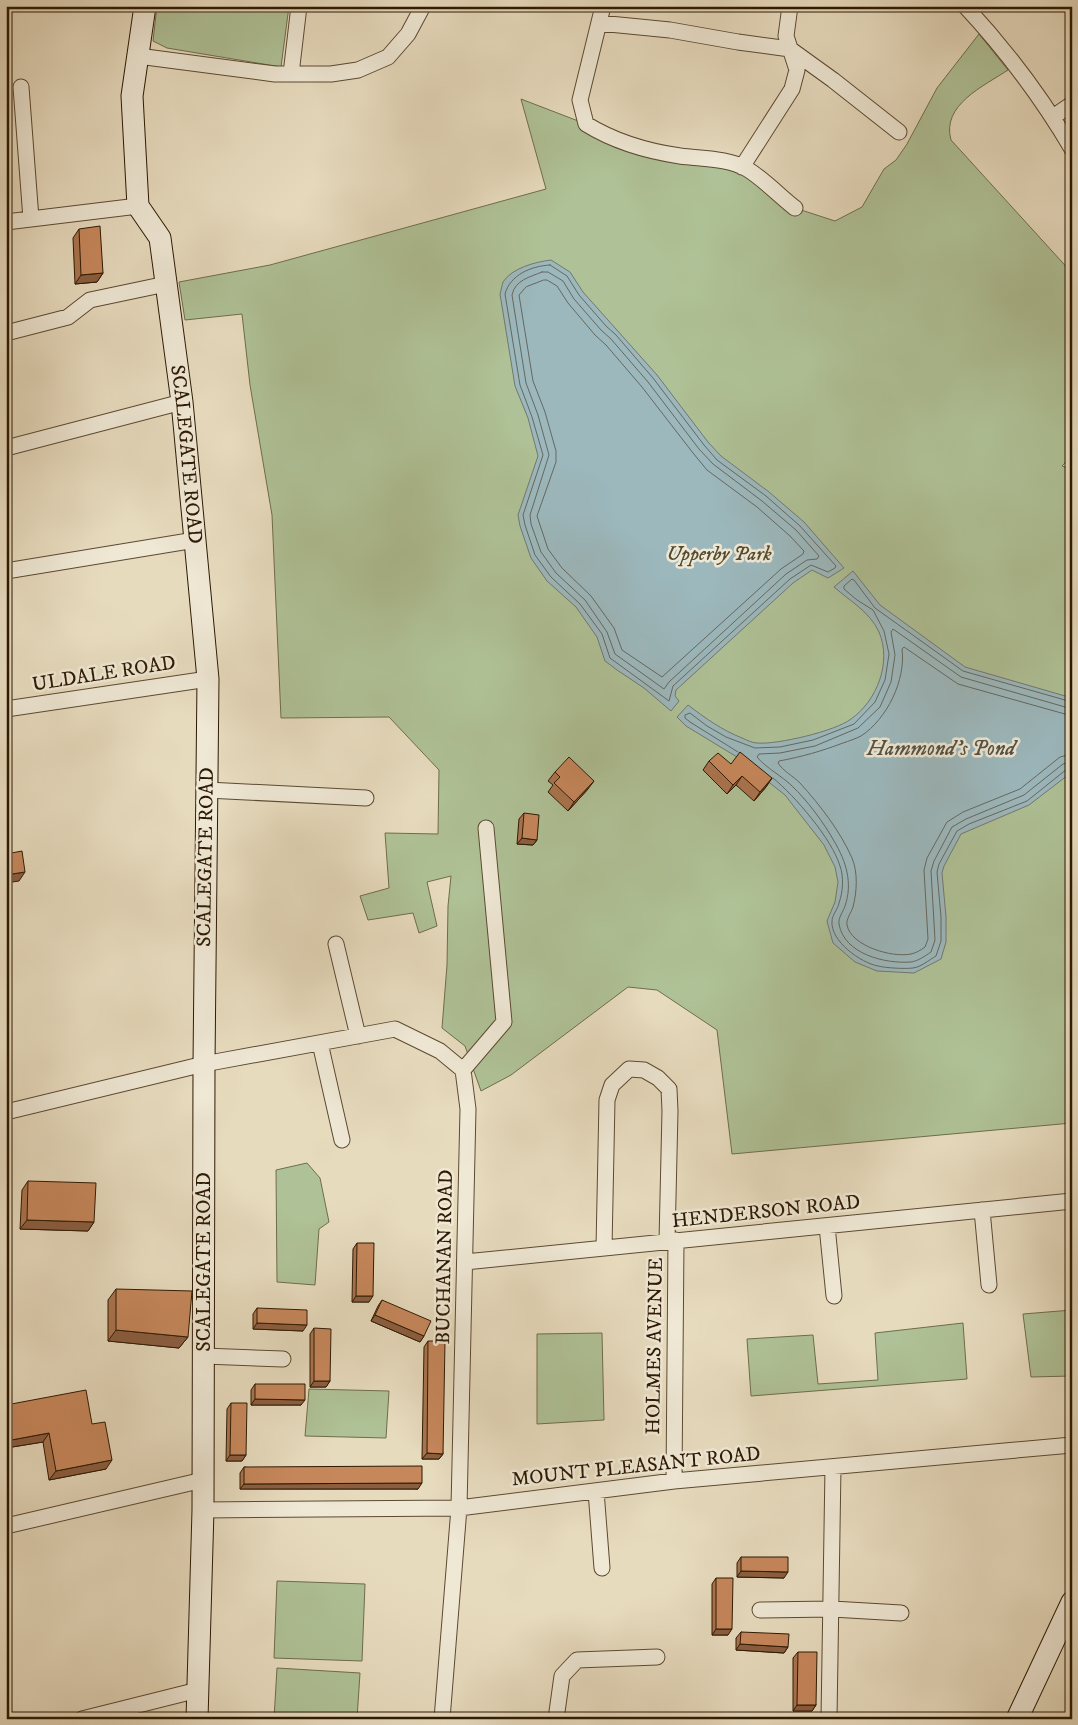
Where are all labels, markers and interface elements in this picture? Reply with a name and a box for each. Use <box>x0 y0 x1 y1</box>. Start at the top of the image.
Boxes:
street label: SCALEGATE ROAD <box>165 363 208 545</box>
park label: Upperby Park <box>666 542 772 567</box>
street label: ULDALE ROAD <box>30 650 178 698</box>
water label: Hammond's Pond <box>866 736 1018 762</box>
street label: SCALEGATE ROAD <box>192 767 220 947</box>
street label: BUCHANAN ROAD <box>431 1169 459 1345</box>
street label: SCALEGATE ROAD <box>192 1172 217 1352</box>
street label: HENDERSON ROAD <box>671 1190 862 1234</box>
street label: HOLMES AVENUE <box>641 1257 669 1435</box>
street label: MOUNT PLEASANT ROAD <box>510 1441 762 1493</box>

